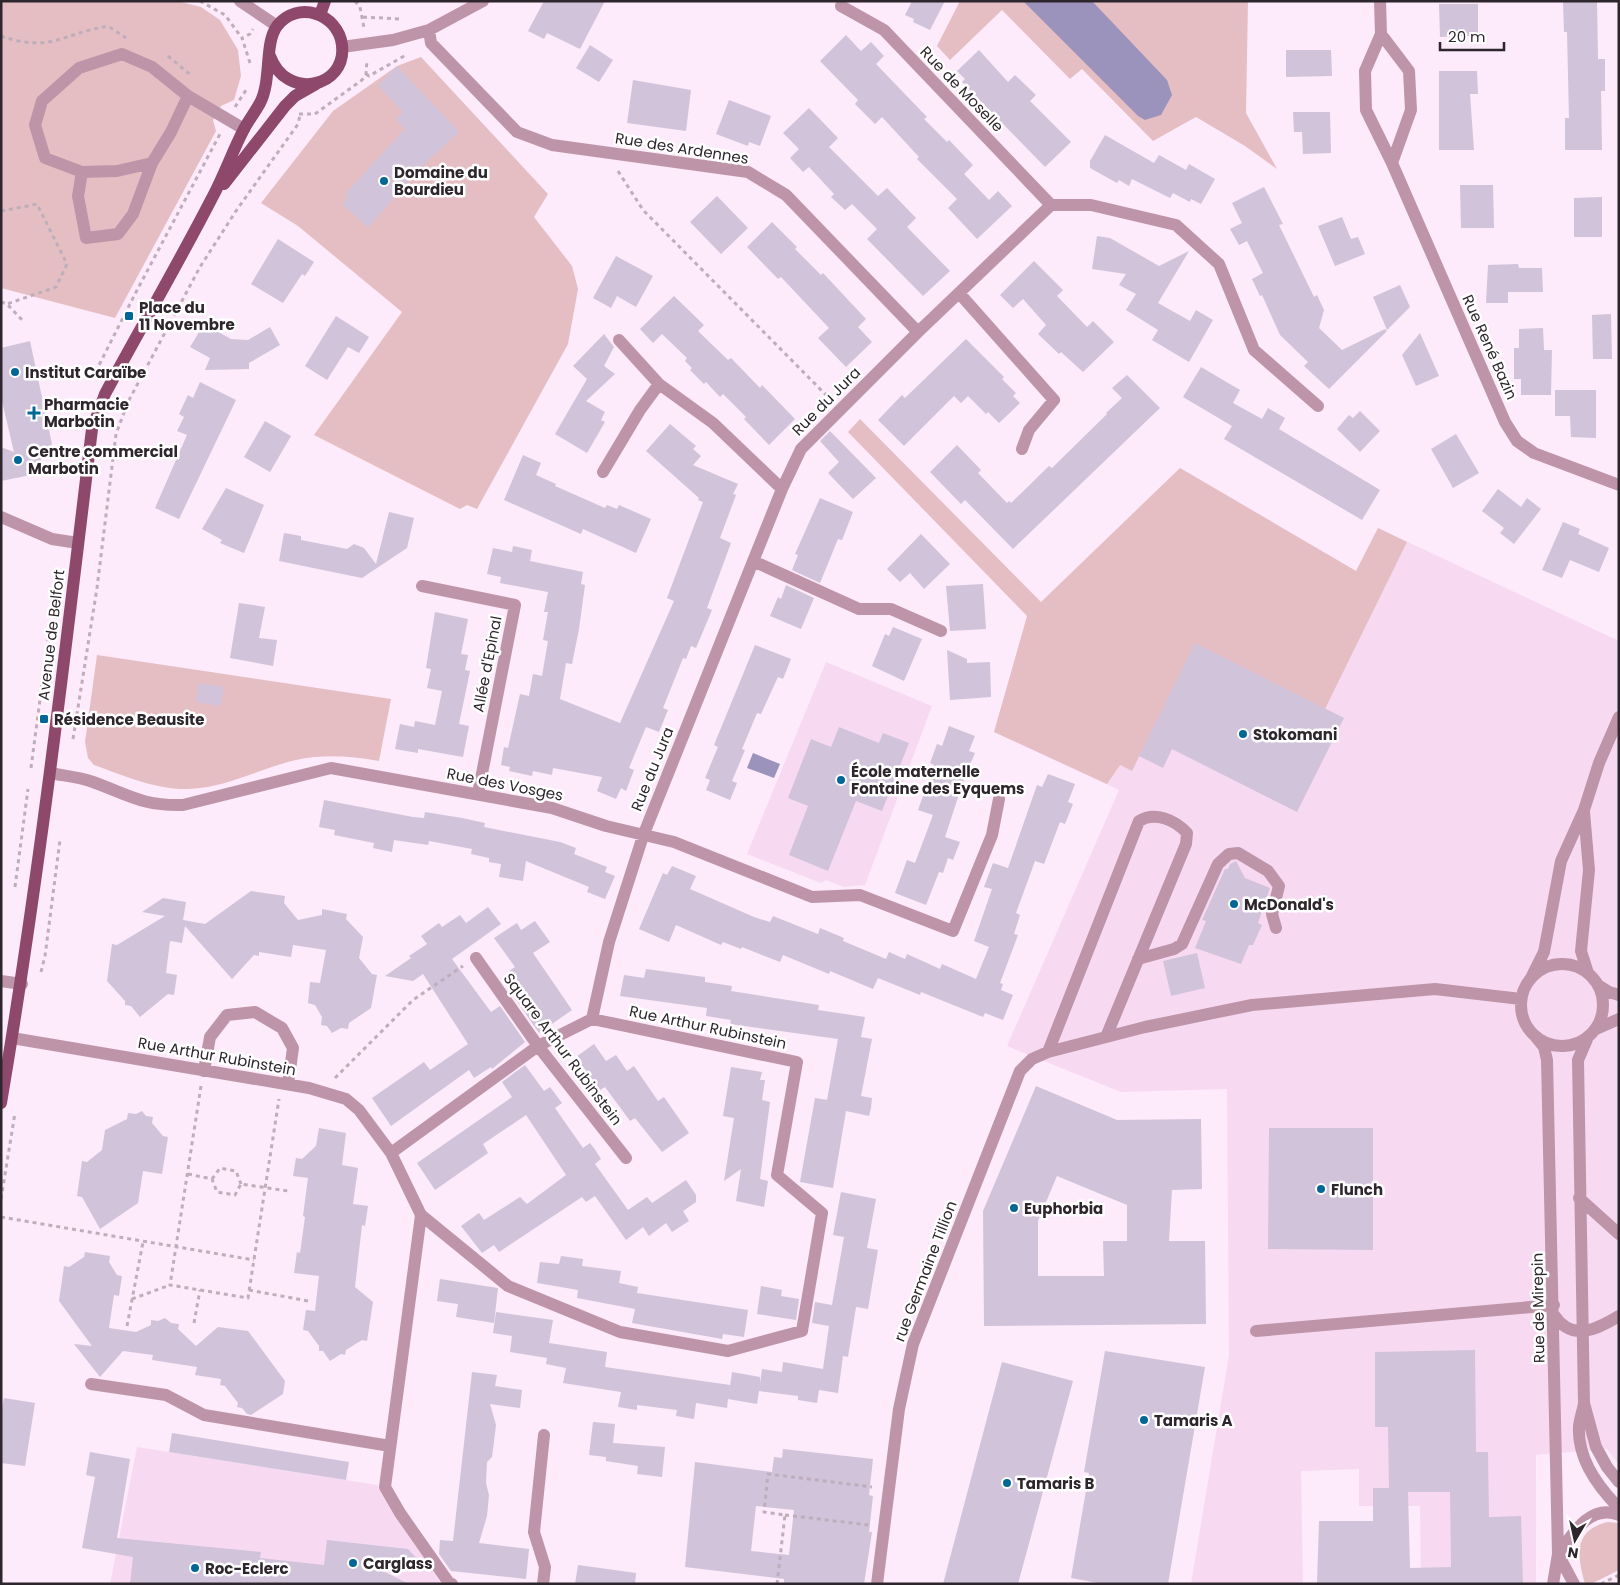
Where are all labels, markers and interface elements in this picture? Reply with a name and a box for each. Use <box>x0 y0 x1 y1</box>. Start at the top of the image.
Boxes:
scale bar <box>1440 20 1504 52</box>
text: 20 m <box>1448 26 1486 47</box>
street label: Rue de Moselle <box>916 41 1008 137</box>
street label: Rue des Ardennes <box>614 127 750 169</box>
place label: Domaine du Bourdieu <box>394 162 488 200</box>
marker: Domaine du Bourdieu <box>378 175 390 187</box>
street label: Rue René Bazin <box>1457 291 1523 403</box>
place label: Place du 11 Novembre <box>139 297 235 335</box>
marker: Place du 11 Novembre <box>123 310 135 322</box>
place label: Institut Caraïbe <box>25 362 146 383</box>
street label: Rue du Jura <box>787 362 865 440</box>
marker: Institut Caraïbe <box>9 366 21 378</box>
place label: Pharmacie Marbotin <box>44 394 129 432</box>
marker: Pharmacie Marbotin <box>28 407 40 419</box>
place label: Centre commercial Marbotin <box>28 441 178 479</box>
marker: Centre commercial Marbotin <box>12 454 24 466</box>
street label: Avenue de Belfort <box>33 568 69 702</box>
street label: Allée d'Epinal <box>467 614 507 714</box>
place label: Résidence Beausite <box>54 709 204 730</box>
marker: Résidence Beausite <box>38 713 50 725</box>
street label: Rue du Jura <box>626 724 678 814</box>
place label: Stokomani <box>1253 724 1337 745</box>
marker: Stokomani <box>1237 728 1249 740</box>
place label: École maternelle Fontaine des Eyquems <box>851 761 1024 799</box>
street label: Rue des Vosges <box>445 762 565 806</box>
marker: École maternelle Fontaine des Eyquems <box>835 774 847 786</box>
place label: McDonald's <box>1244 894 1334 915</box>
marker: McDonald's <box>1228 898 1240 910</box>
street label: Square Arthur Rubinstein <box>499 969 627 1129</box>
street label: Rue Arthur Rubinstein <box>628 1000 788 1054</box>
street label: Rue Arthur Rubinstein <box>136 1032 298 1080</box>
place label: Flunch <box>1331 1179 1383 1200</box>
marker: Flunch <box>1315 1183 1327 1195</box>
street label: rue Germaine Tillion <box>888 1198 962 1344</box>
place label: Euphorbia <box>1024 1198 1103 1219</box>
marker: Euphorbia <box>1008 1202 1020 1214</box>
street label: Rue de Mirepin <box>1527 1253 1549 1363</box>
place label: Tamaris A <box>1154 1410 1233 1431</box>
marker: Tamaris A <box>1138 1414 1150 1426</box>
place label: Tamaris B <box>1017 1473 1095 1494</box>
marker: Tamaris B <box>1001 1477 1013 1489</box>
north arrow <box>1550 1515 1600 1565</box>
text: N <box>1566 1542 1580 1564</box>
place label: Carglass <box>363 1553 433 1574</box>
marker: Carglass <box>347 1557 359 1569</box>
place label: Roc-Eclerc <box>205 1558 288 1579</box>
marker: Roc-Eclerc <box>189 1562 201 1574</box>

